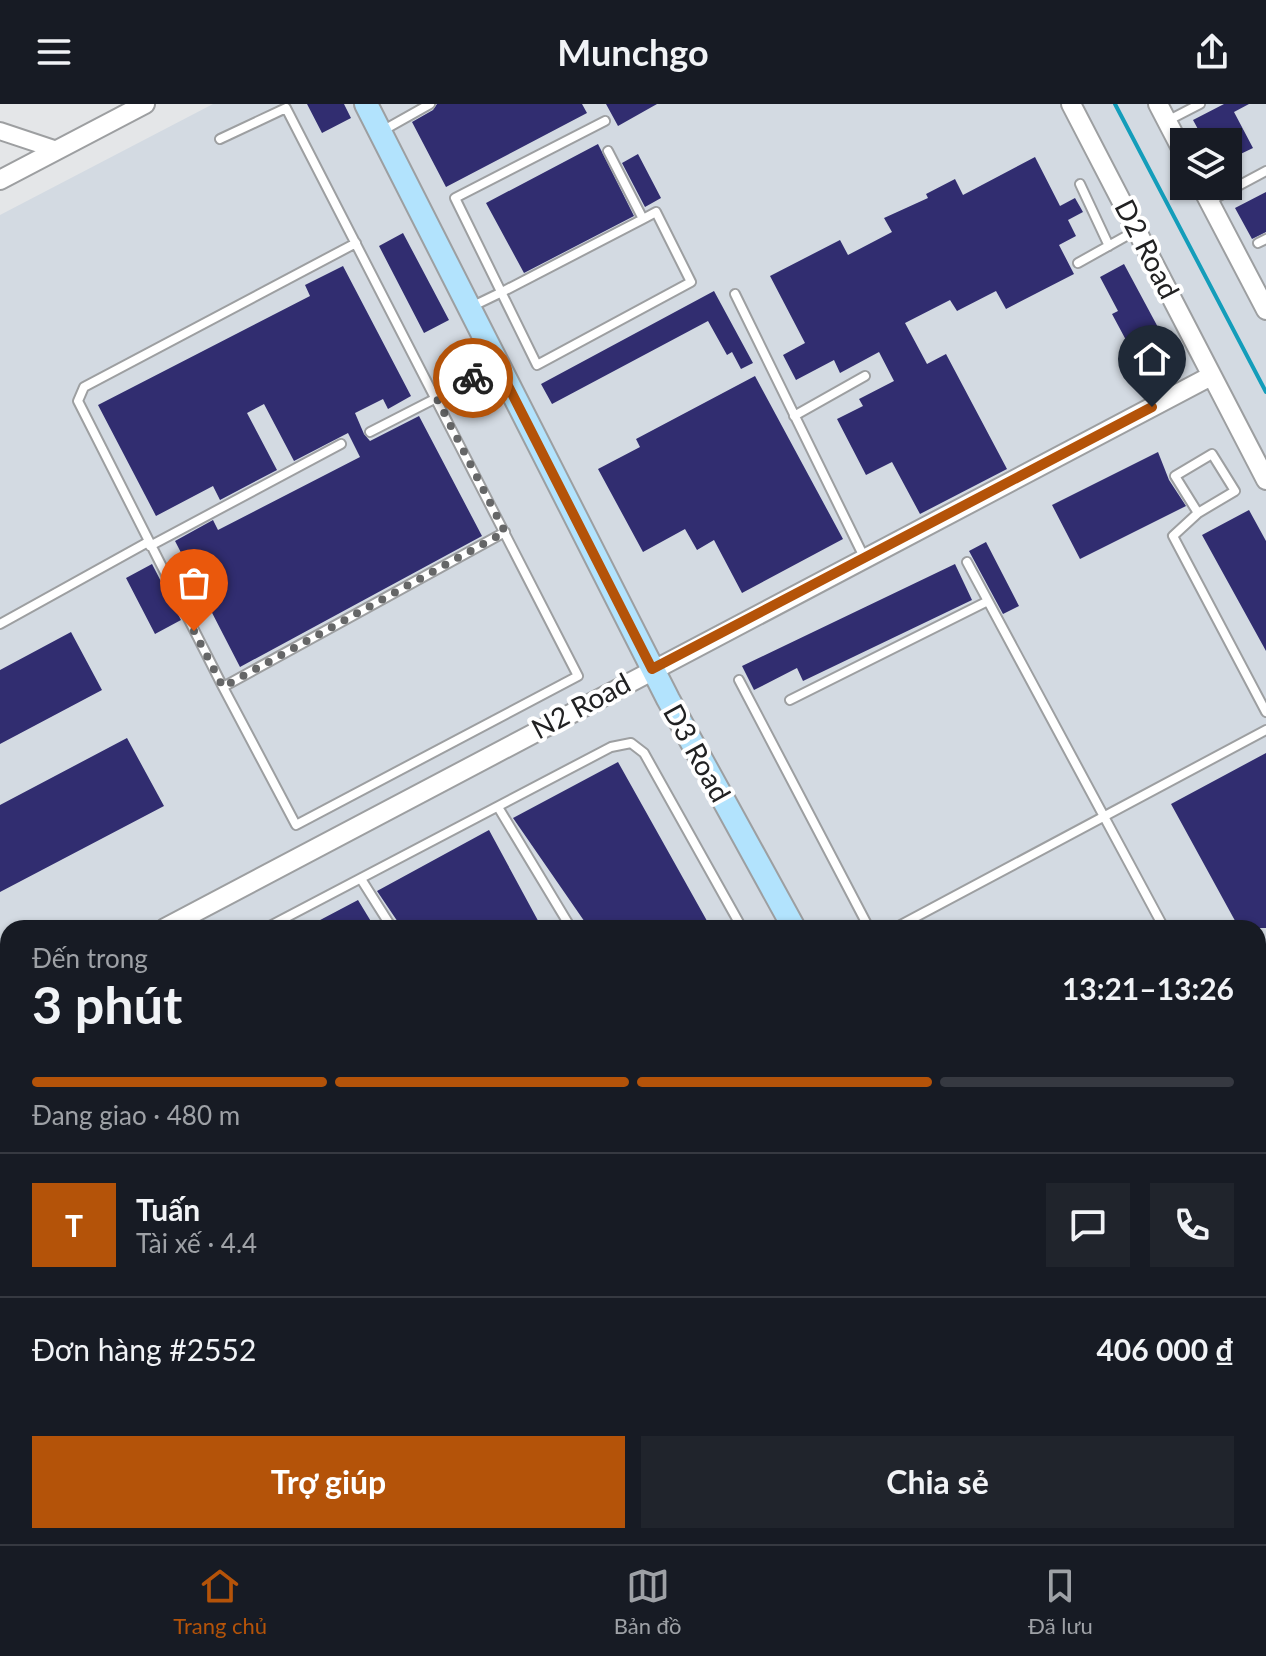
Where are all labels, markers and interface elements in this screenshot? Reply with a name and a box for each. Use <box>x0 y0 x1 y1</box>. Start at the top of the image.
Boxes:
icon: menu <box>32 30 76 74</box>
text: Munchgo <box>557 30 709 74</box>
icon: share <box>1190 30 1234 74</box>
map controls <box>1170 128 1242 200</box>
button: layers <box>1170 128 1242 200</box>
street label: D2 Road <box>1108 193 1187 304</box>
pin <box>1118 325 1186 407</box>
icon: home <box>1130 337 1174 381</box>
courier <box>433 338 513 418</box>
icon: bike <box>451 356 495 400</box>
pin <box>160 549 228 631</box>
icon: bag <box>172 561 216 605</box>
street label: N2 Road <box>525 665 636 745</box>
street label: D3 Road <box>657 698 739 807</box>
text: Đến trong <box>32 942 148 974</box>
text: 13:21–13:26 <box>1062 970 1234 1006</box>
text: 3 phút <box>32 973 182 1035</box>
text: Đang giao · 480 m <box>32 1099 240 1131</box>
button: chat <box>1046 1183 1130 1267</box>
button: phone <box>1150 1183 1234 1267</box>
text: Tuấn <box>136 1191 200 1227</box>
text: T <box>65 1207 83 1243</box>
text: Tài xế · 4.4 <box>136 1227 257 1259</box>
text: Đơn hàng #2552 <box>32 1331 256 1367</box>
text: 406 000 ₫ <box>1096 1331 1234 1367</box>
button: Trợ giúp <box>32 1436 625 1528</box>
button: Chia sẻ <box>641 1436 1234 1528</box>
tab: Trang chủ <box>173 1564 267 1639</box>
tab: Bản đồ <box>614 1564 681 1639</box>
tab: Đã lưu <box>1028 1564 1093 1639</box>

